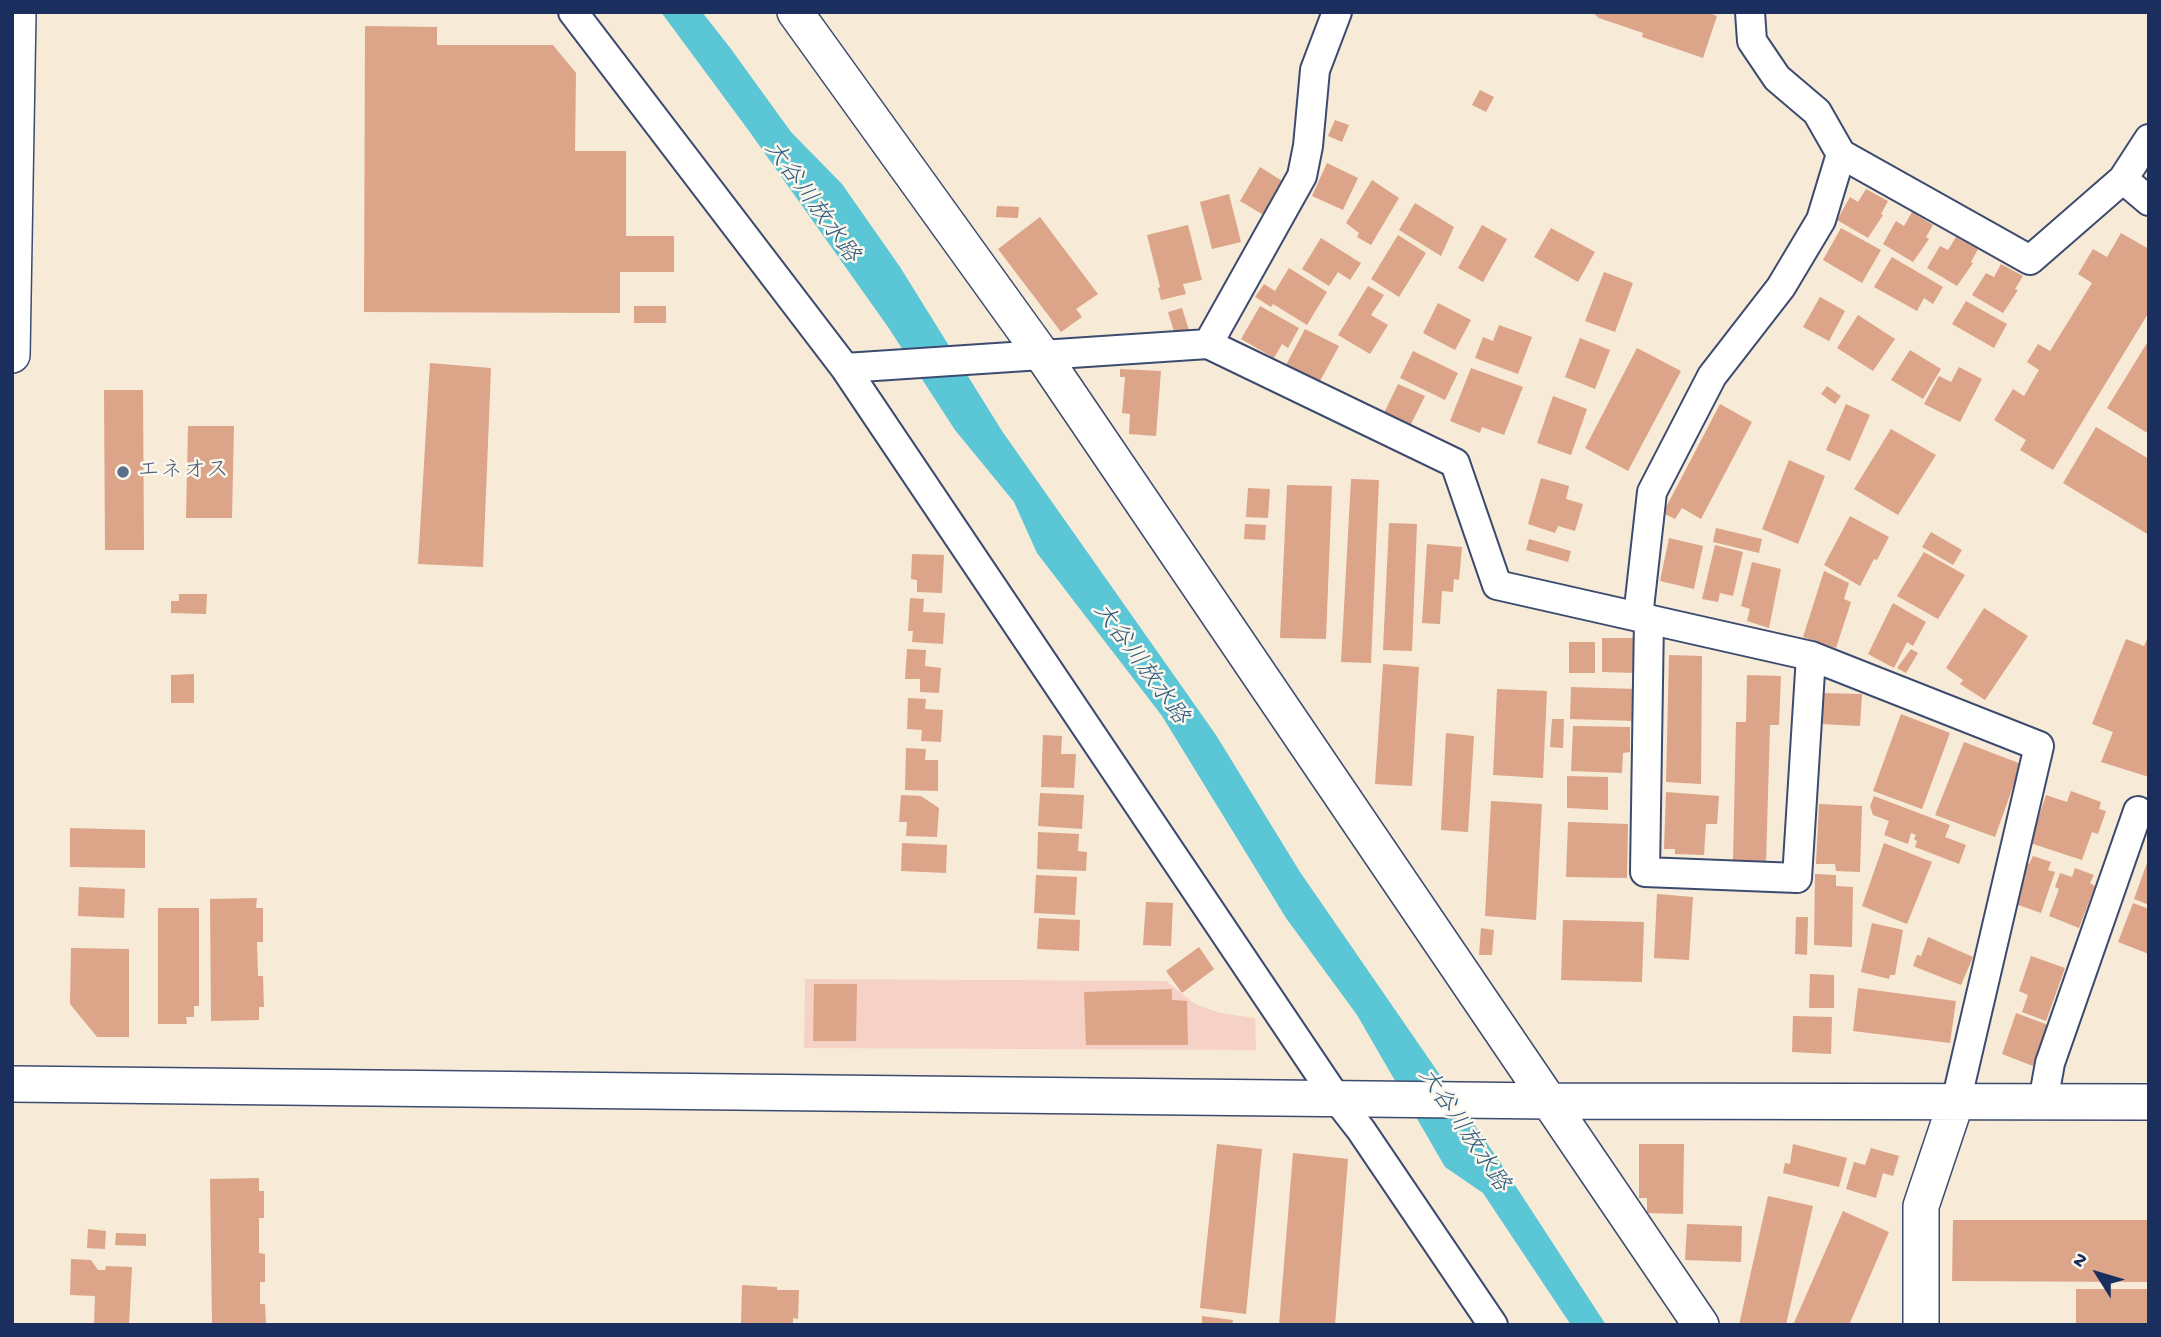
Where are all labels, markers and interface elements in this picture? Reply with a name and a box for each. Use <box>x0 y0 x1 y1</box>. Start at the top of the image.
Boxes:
water label: 大谷川放水路 <box>756 136 864 270</box>
place label: エネオス <box>137 458 229 486</box>
marker: エネオス <box>115 464 131 480</box>
water label: 大谷川放水路 <box>1085 598 1193 732</box>
water label: 大谷川放水路 <box>1410 1063 1514 1199</box>
north arrow <box>2063 1239 2133 1309</box>
text: N <box>2068 1249 2094 1273</box>

